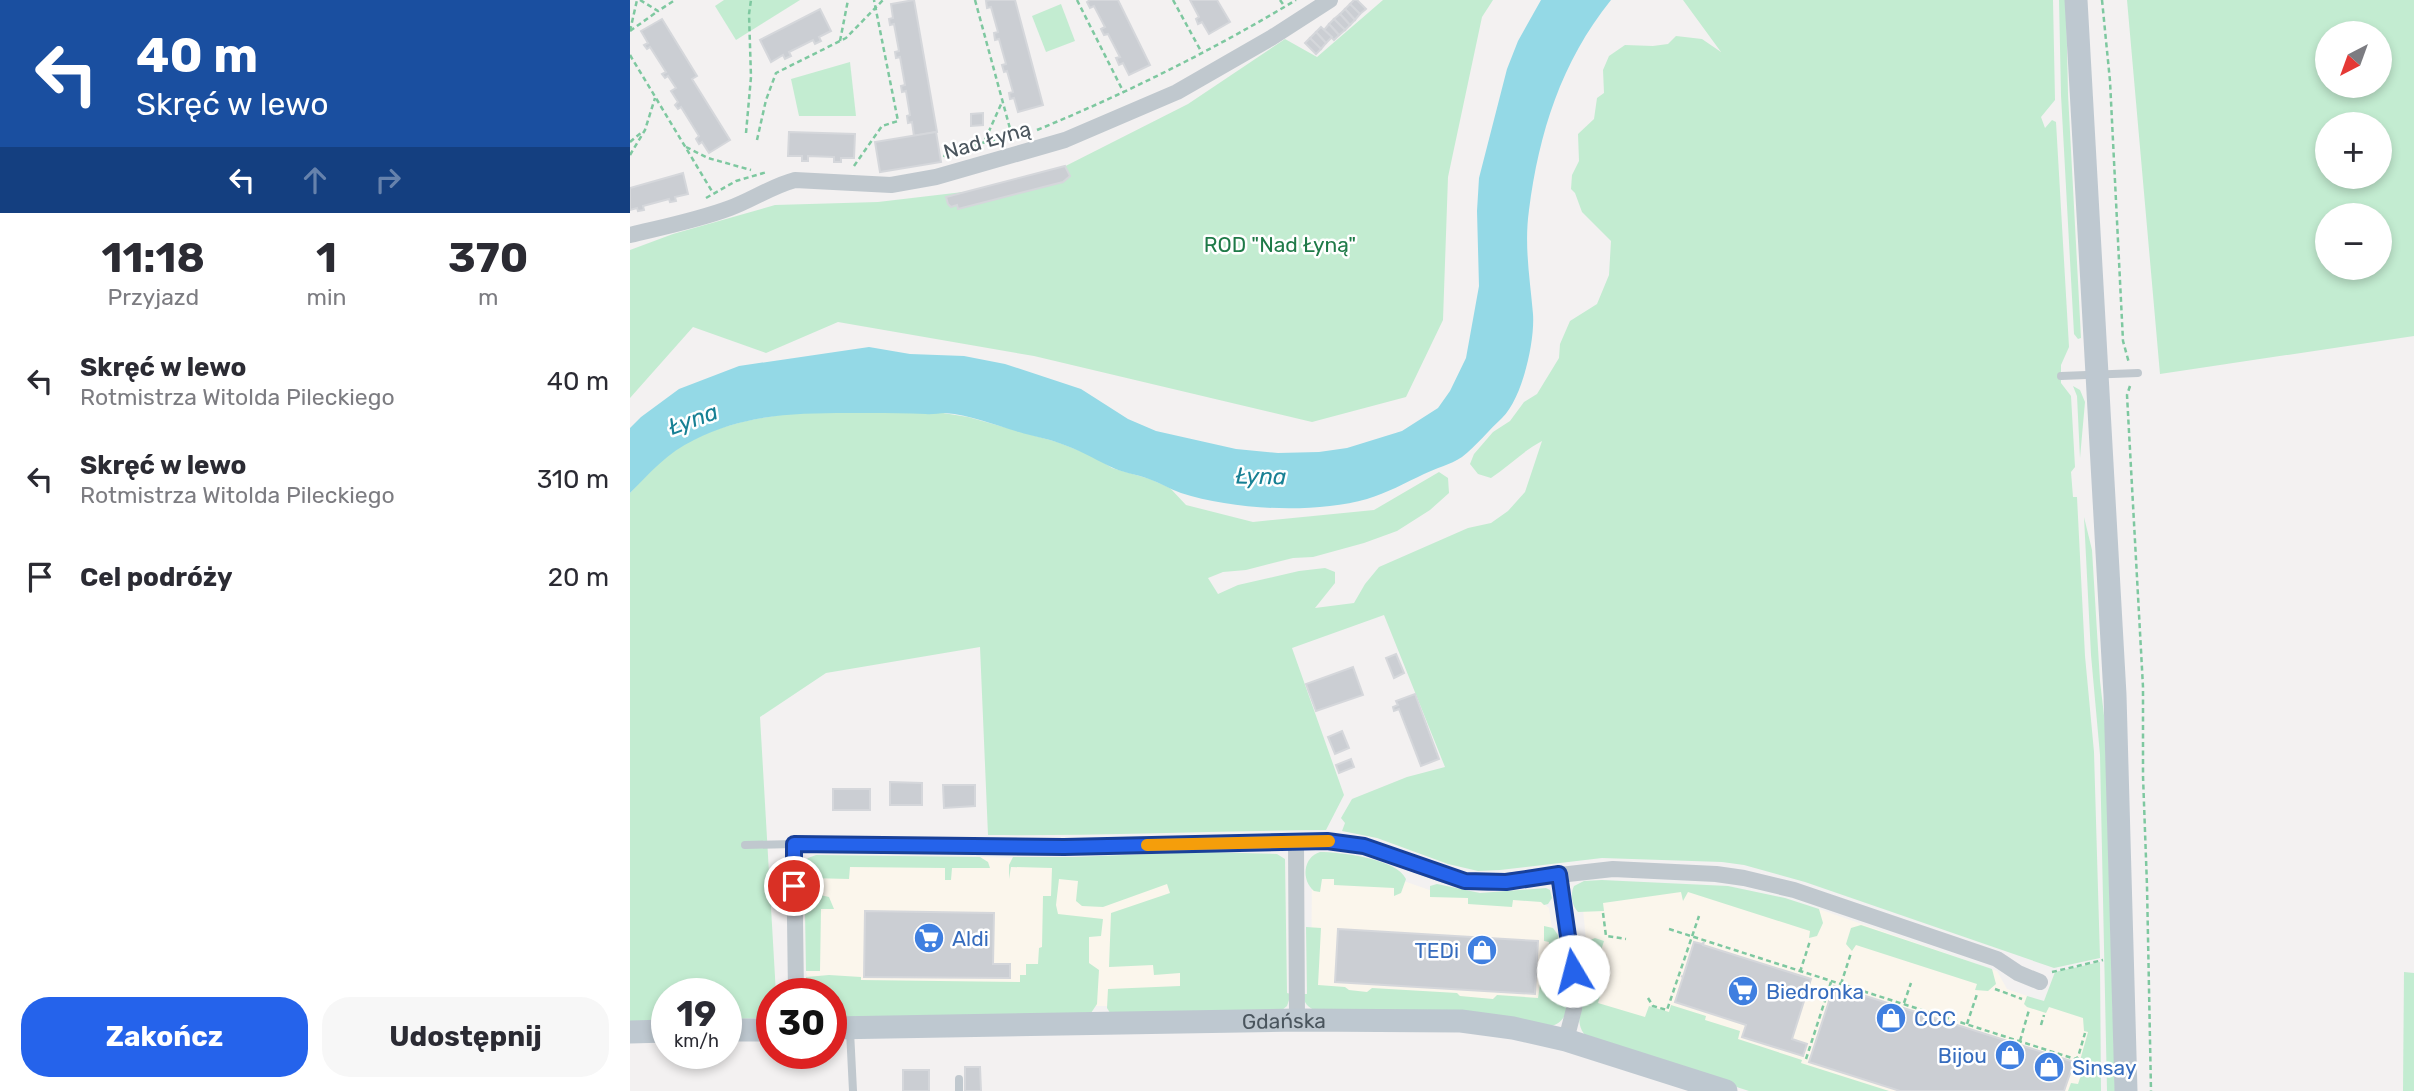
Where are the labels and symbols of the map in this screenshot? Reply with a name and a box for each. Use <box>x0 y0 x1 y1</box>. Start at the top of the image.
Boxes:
north arrow <box>2315 21 2392 98</box>
street label: Nad Łyną <box>940 116 1034 164</box>
park label: ROD "Nad Łyną" <box>1204 232 1356 257</box>
water label: Łyna <box>664 397 722 441</box>
water label: Łyna <box>1235 462 1287 490</box>
pin <box>764 856 824 916</box>
supermarket icon: Aldi <box>912 921 946 955</box>
place label: Aldi <box>952 926 989 951</box>
shop icon: TEDi <box>1465 933 1499 967</box>
position arrow <box>1536 934 1610 1008</box>
place label: TEDi <box>1415 938 1459 963</box>
supermarket icon: Biedronka <box>1726 974 1760 1008</box>
speed limit sign: 30 <box>756 978 847 1069</box>
place label: Biedronka <box>1766 979 1864 1004</box>
shop icon: CCC <box>1874 1001 1908 1035</box>
place label: CCC <box>1914 1006 1956 1031</box>
street label: Gdańska <box>1242 1007 1326 1033</box>
shop icon: Bijou <box>1993 1038 2027 1072</box>
place label: Bijou <box>1938 1043 1987 1068</box>
shop icon: Sinsay <box>2032 1050 2066 1084</box>
place label: Sinsay <box>2072 1055 2137 1080</box>

